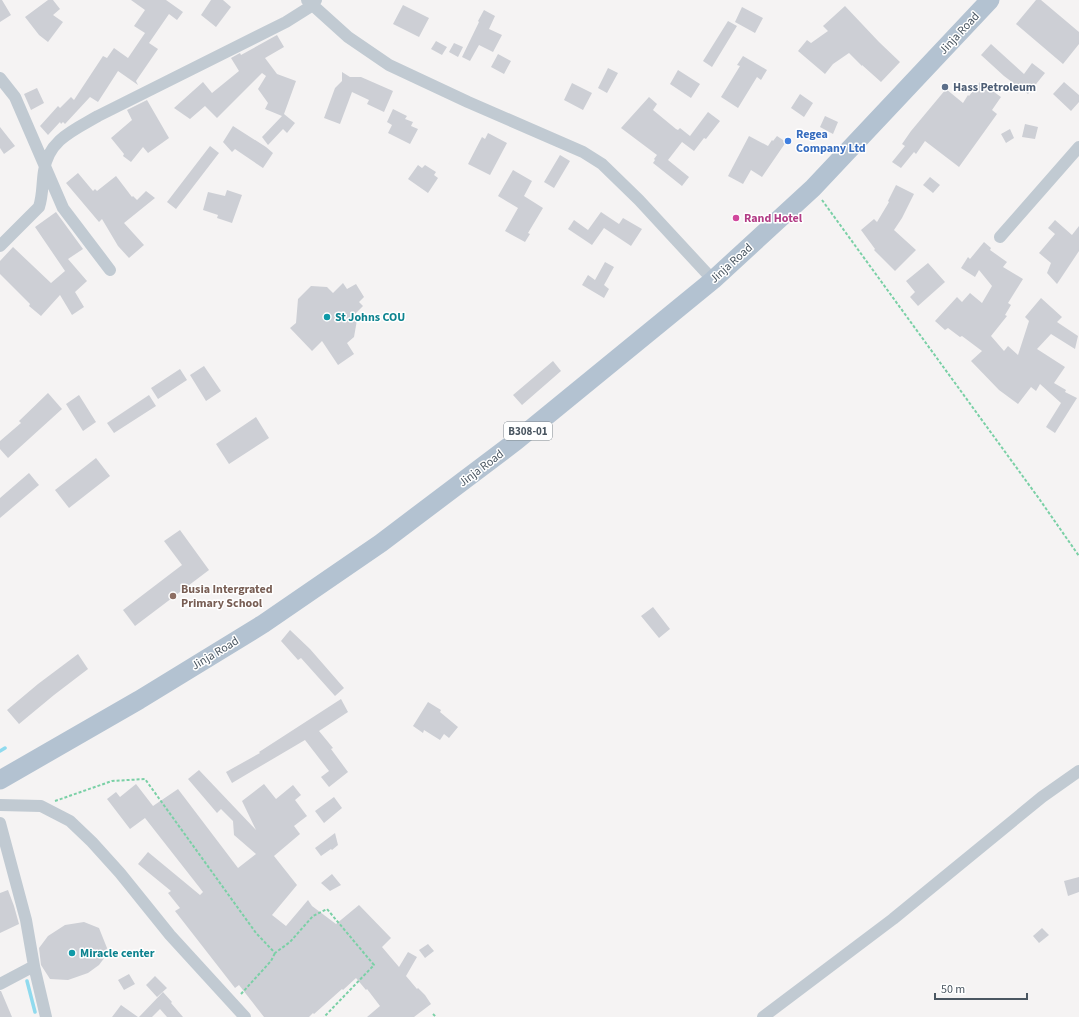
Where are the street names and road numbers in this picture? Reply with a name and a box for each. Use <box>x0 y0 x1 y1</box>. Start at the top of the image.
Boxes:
street label: Jinja Road <box>935 8 983 58</box>
street label: Jinja Road <box>706 240 757 287</box>
road number: B308-01 <box>504 422 552 440</box>
street label: Jinja Road <box>455 446 507 491</box>
street label: Jinja Road <box>188 633 242 674</box>

